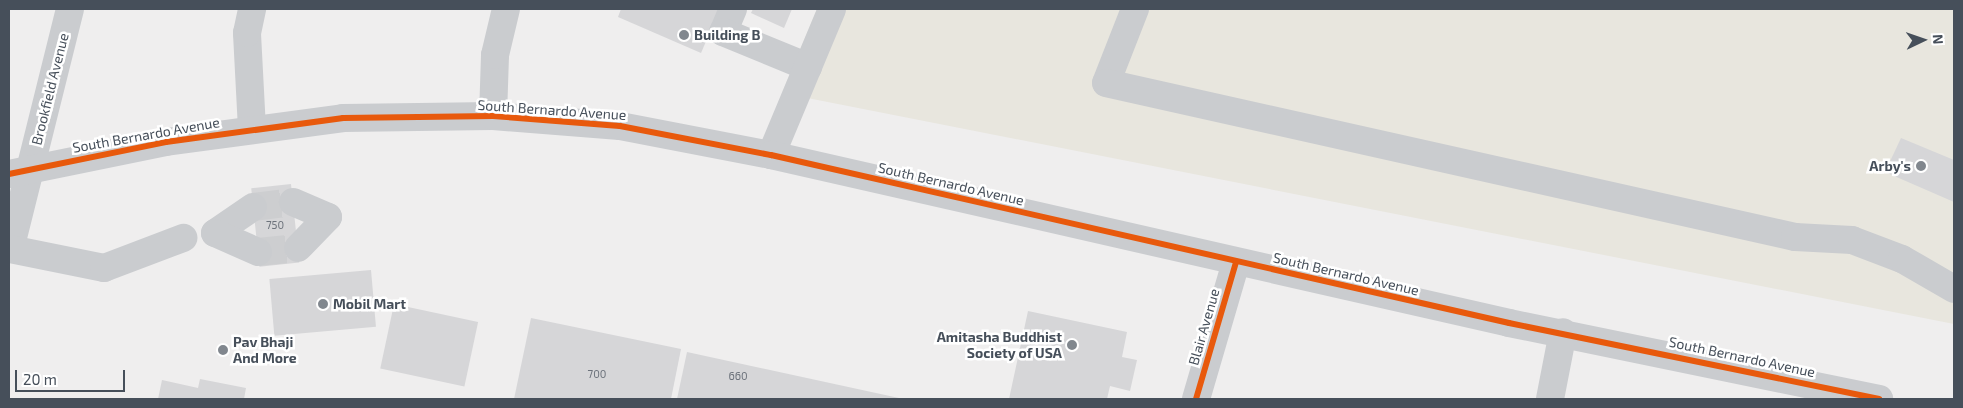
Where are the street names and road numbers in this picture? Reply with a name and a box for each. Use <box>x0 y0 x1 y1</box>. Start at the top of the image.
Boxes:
street label: Brookfield Avenue <box>28 31 72 147</box>
street label: South Bernardo Avenue <box>477 96 627 124</box>
street label: South Bernardo Avenue <box>71 114 221 156</box>
street label: South Bernardo Avenue <box>876 159 1026 209</box>
street label: South Bernardo Avenue <box>1271 249 1421 299</box>
street label: Blair Avenue <box>1185 286 1223 368</box>
street label: South Bernardo Avenue <box>1667 333 1817 381</box>

